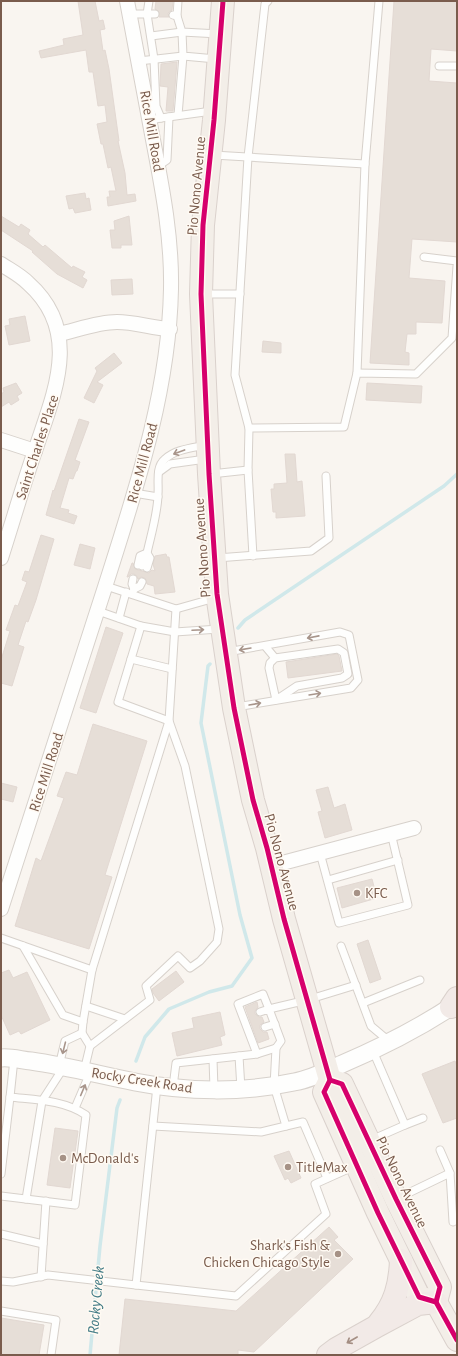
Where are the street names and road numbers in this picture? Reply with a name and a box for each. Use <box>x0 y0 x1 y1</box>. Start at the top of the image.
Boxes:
street label: Rice Mill Road <box>137 89 166 173</box>
street label: Pio Nono Avenue <box>185 136 208 236</box>
street label: Saint Charles Place <box>13 393 62 501</box>
street label: Rice Mill Road <box>125 421 160 505</box>
street label: Pio Nono Avenue <box>192 498 213 598</box>
street label: Rice Mill Road <box>27 730 66 814</box>
street label: Pio Nono Avenue <box>261 812 302 912</box>
street label: Rocky Creek Road <box>90 1065 194 1096</box>
street label: Pio Nono Avenue <box>373 1134 430 1230</box>

